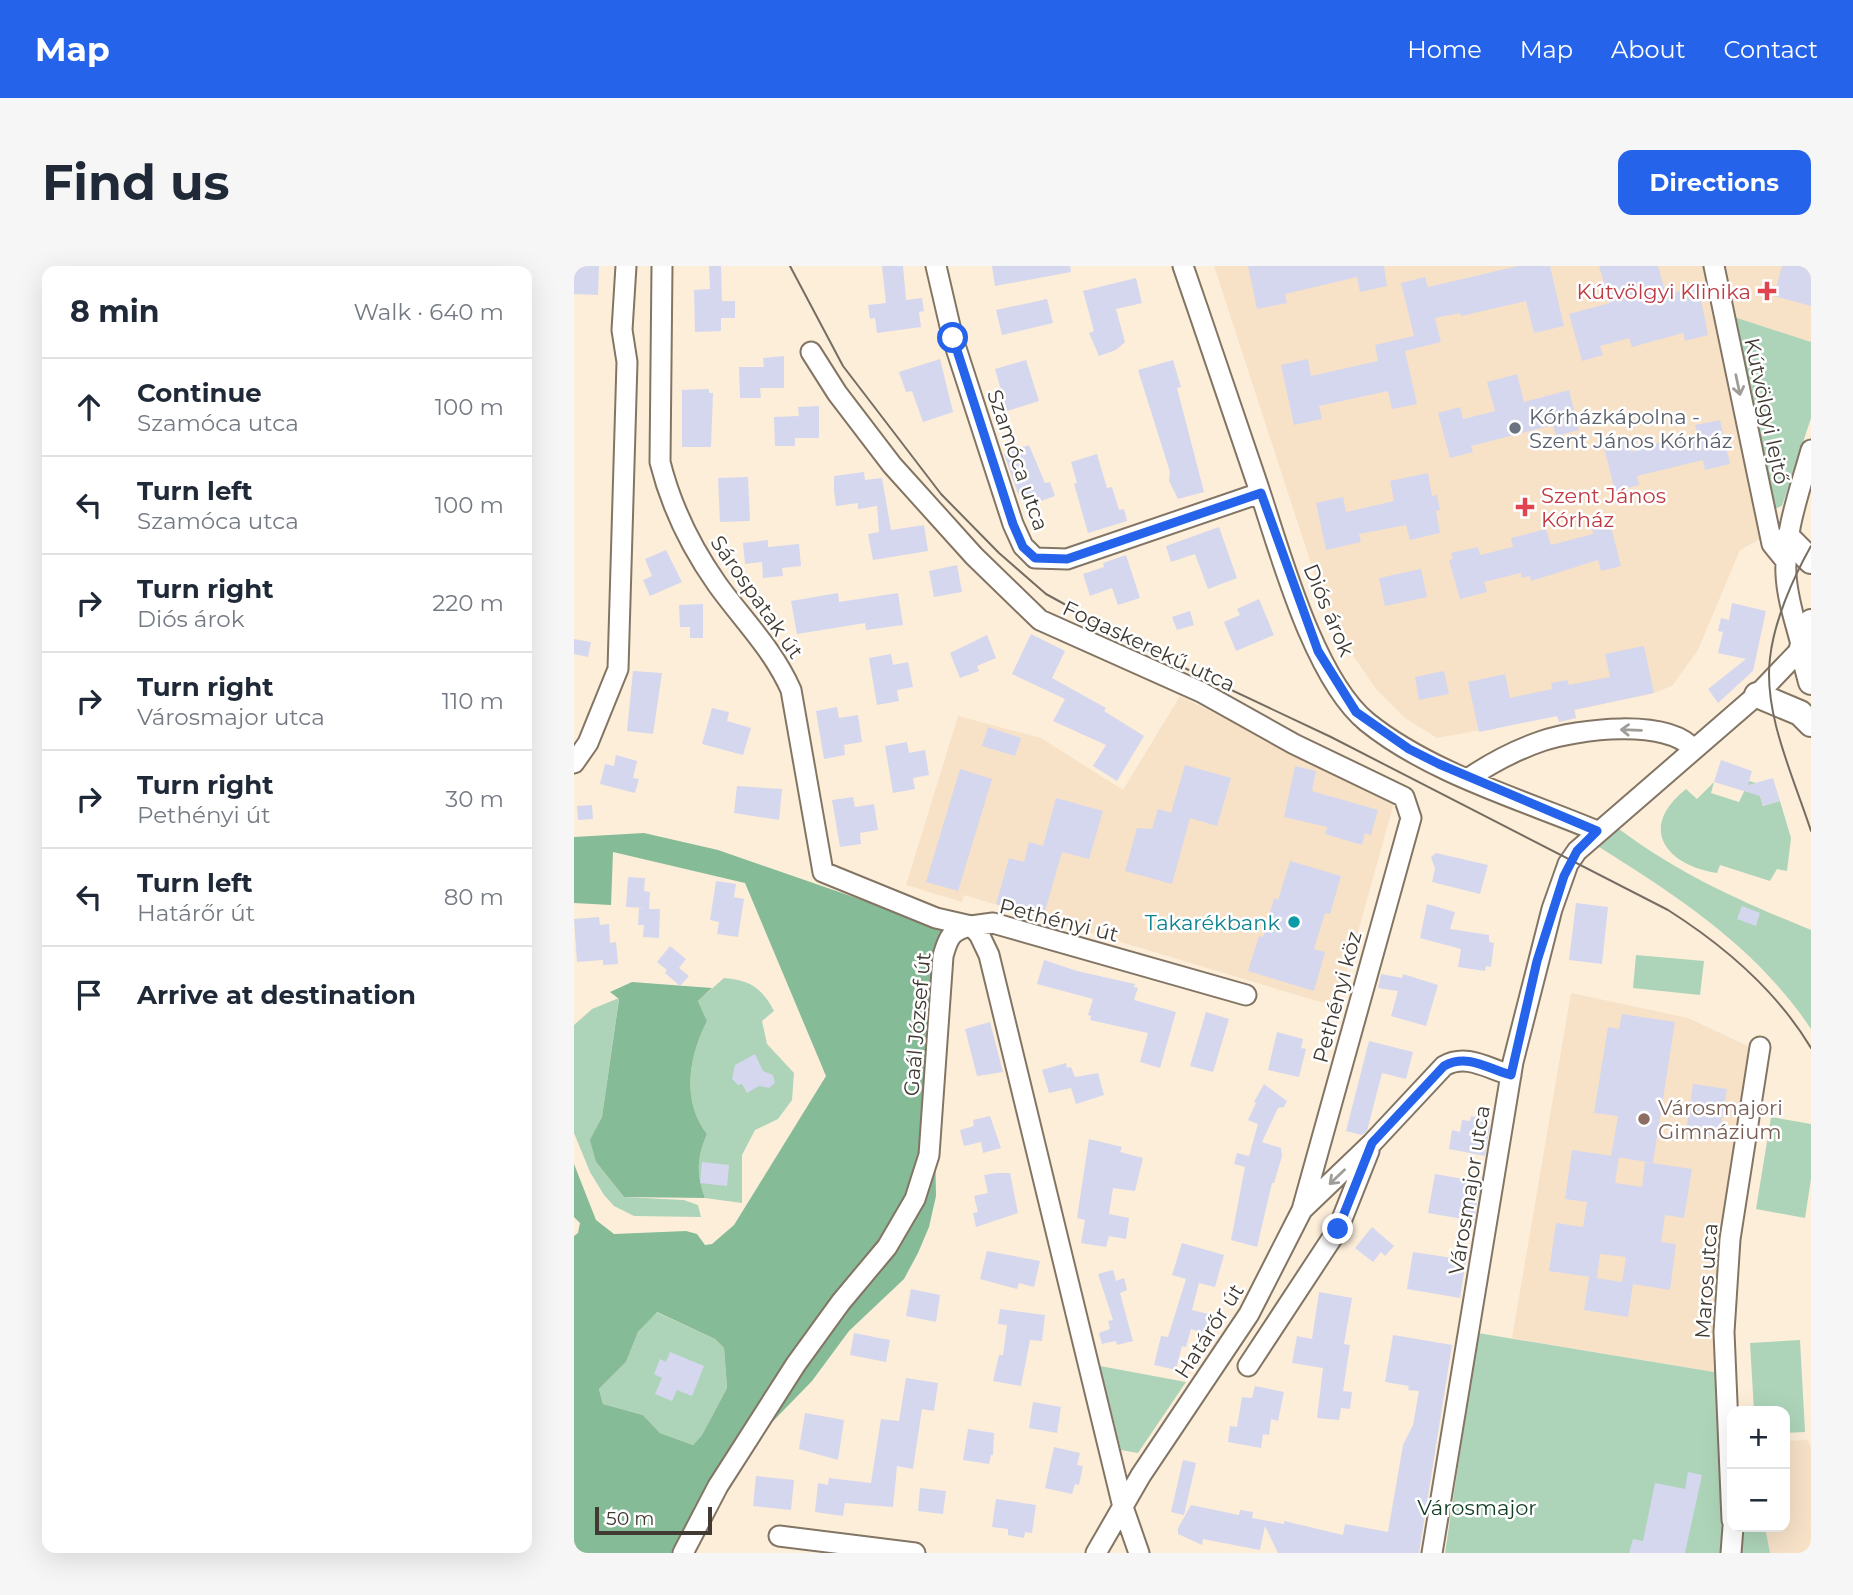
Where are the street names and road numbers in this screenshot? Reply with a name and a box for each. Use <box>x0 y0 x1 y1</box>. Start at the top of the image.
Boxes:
street label: Kútvölgyi lejtő <box>1739 336 1795 486</box>
street label: Szamóca utca <box>982 386 1054 534</box>
street label: Sárospatak út <box>705 531 809 663</box>
street label: Diós árok <box>1298 560 1360 660</box>
street label: Fogaskerekű utca <box>1059 595 1239 697</box>
street label: Pethényi út <box>997 893 1121 947</box>
street label: Pethényi köz <box>1307 929 1367 1065</box>
street label: Gaál József út <box>898 951 936 1097</box>
street label: Városmajor utca <box>1443 1103 1495 1277</box>
street label: Maros utca <box>1689 1222 1723 1340</box>
street label: Határőr út <box>1169 1279 1249 1383</box>

